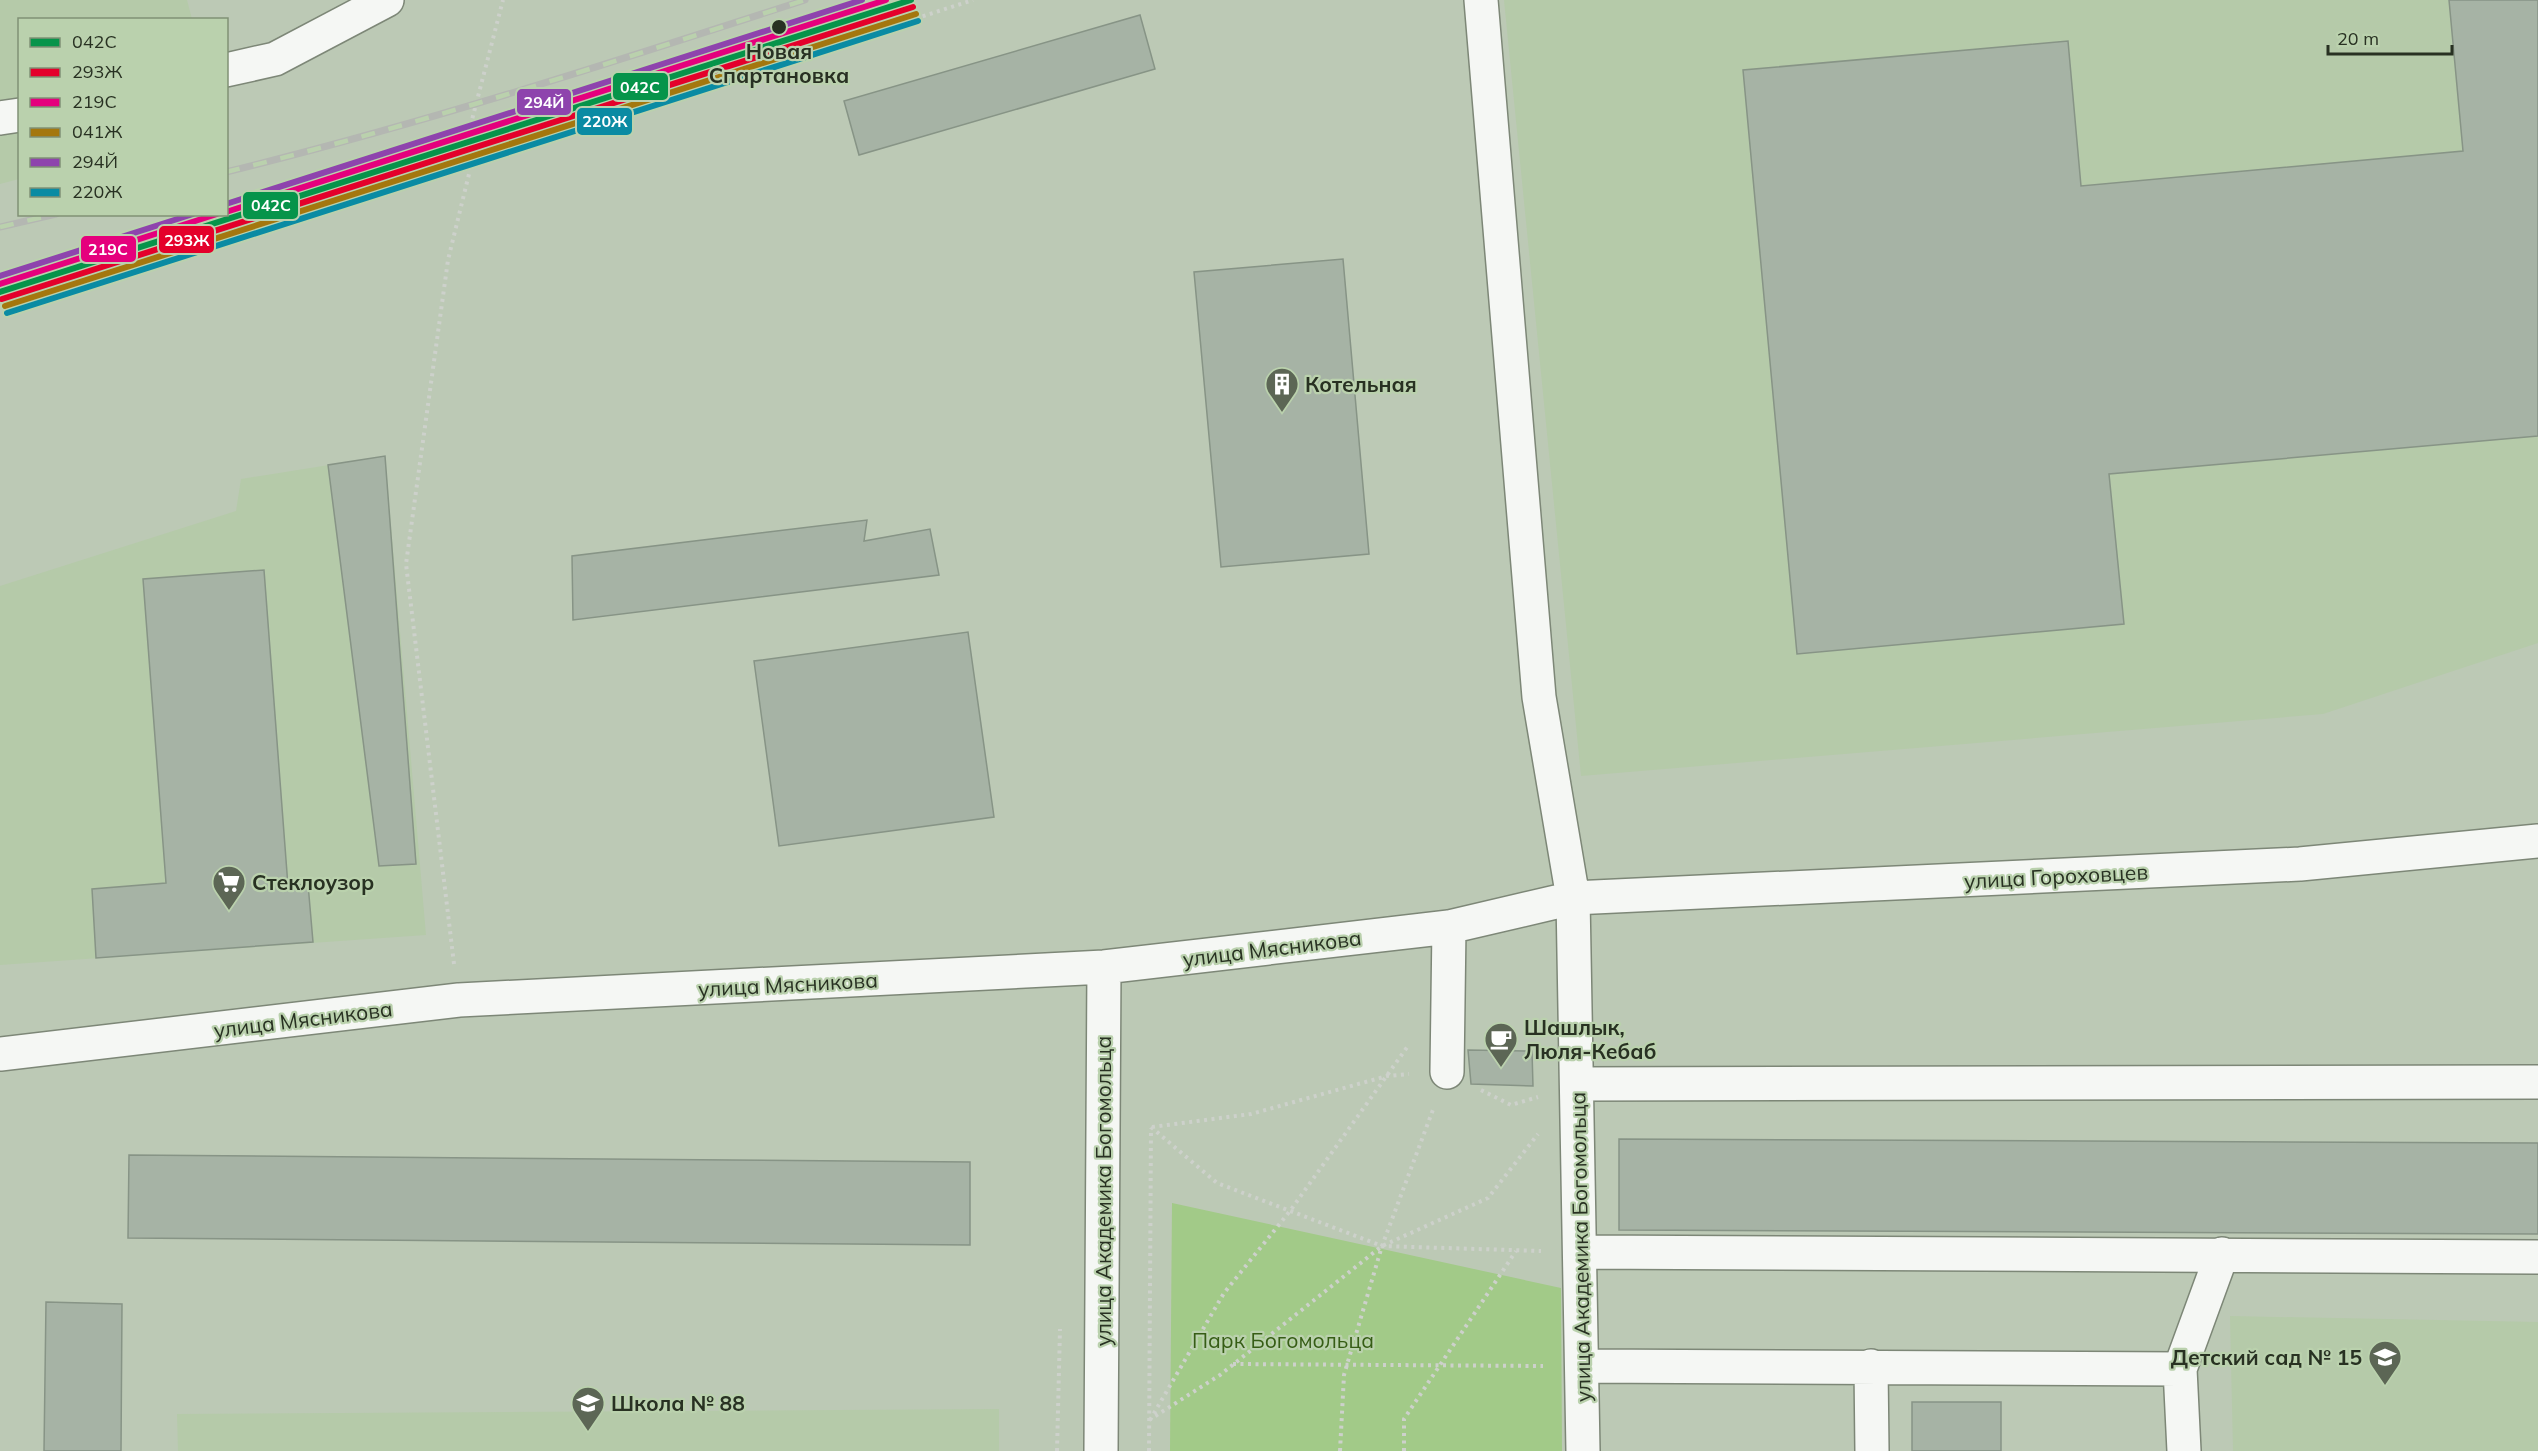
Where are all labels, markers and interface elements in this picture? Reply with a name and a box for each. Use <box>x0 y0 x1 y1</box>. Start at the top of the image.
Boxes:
legend <box>18 18 228 216</box>
marker: Новая Спартановка <box>770 18 788 36</box>
scale bar <box>2328 18 2452 56</box>
text: 20 m <box>2337 27 2379 50</box>
text: 042С <box>72 30 117 53</box>
place label: Новая Спартановка <box>709 38 849 88</box>
text: 293Ж <box>72 60 122 83</box>
line badge: 042С <box>612 72 669 101</box>
text: 042С <box>620 77 660 97</box>
line badge: 294Й <box>516 88 572 116</box>
text: 219С <box>72 90 117 113</box>
text: 294Й <box>524 92 564 112</box>
line badge: 220Ж <box>576 107 633 136</box>
text: 220Ж <box>582 111 628 131</box>
text: 041Ж <box>72 120 122 143</box>
text: 294Й <box>72 150 118 173</box>
text: 220Ж <box>72 180 122 203</box>
line badge: 042С <box>242 191 299 220</box>
text: 042С <box>251 195 291 215</box>
line badge: 293Ж <box>158 225 215 254</box>
text: 293Ж <box>164 230 210 250</box>
line badge: 219С <box>80 235 137 263</box>
text: 219С <box>88 239 128 259</box>
building icon: Котельная <box>1264 366 1300 413</box>
place label: Котельная <box>1305 371 1417 397</box>
street label: улица Гороховцев <box>1963 858 2149 894</box>
supermarket icon: Стеклоузор <box>211 864 247 911</box>
place label: Стеклоузор <box>252 869 374 895</box>
street label: улица Мясникова <box>1181 924 1363 972</box>
street label: улица Мясникова <box>697 966 879 1002</box>
street label: улица Мясникова <box>212 995 394 1043</box>
place label: Шашлык, Люля-Кебаб <box>1524 1014 1656 1064</box>
cafe icon: Шашлык, Люля-Кебаб <box>1483 1021 1519 1068</box>
street label: улица Академика Богомольца <box>1090 1036 1116 1346</box>
street label: улица Академика Богомольца <box>1564 1092 1596 1402</box>
park label: Парк Богомольца <box>1192 1327 1374 1353</box>
school or university icon: Детский сад № 15 <box>2367 1339 2403 1386</box>
place label: Детский сад № 15 <box>2171 1344 2362 1370</box>
school or university icon: Школа № 88 <box>570 1385 606 1432</box>
place label: Школа № 88 <box>611 1390 745 1416</box>

